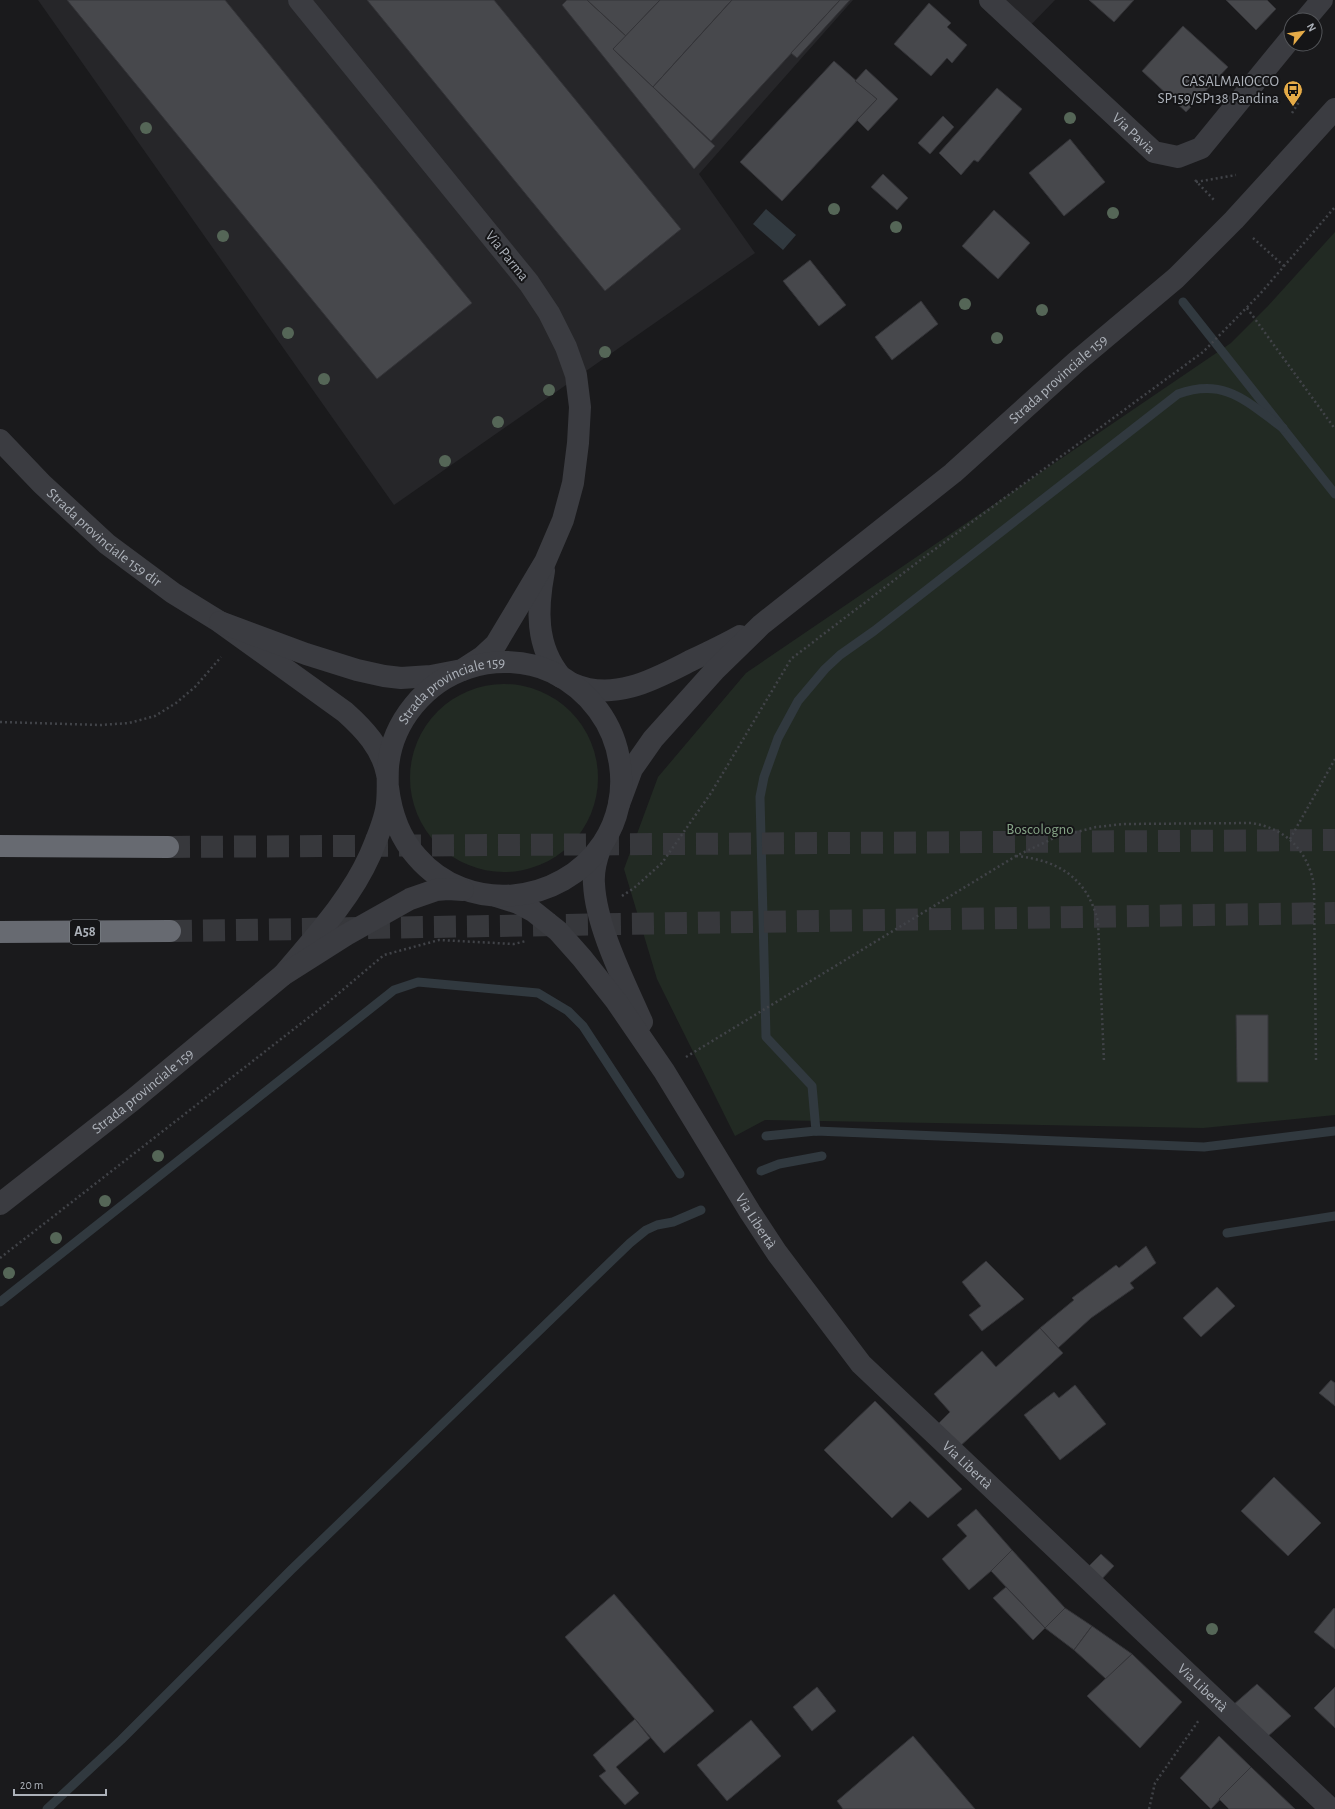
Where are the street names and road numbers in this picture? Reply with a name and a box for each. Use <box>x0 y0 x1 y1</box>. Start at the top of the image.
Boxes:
street label: Via Pavia <box>1109 110 1158 157</box>
street label: Via Parma <box>482 228 532 284</box>
street label: Strada provinciale 159 <box>1006 332 1110 426</box>
street label: Strada provinciale 159 dir <box>44 485 165 589</box>
street label: Strada provinciale 159 <box>395 654 505 727</box>
road number: A58 <box>70 920 100 944</box>
street label: Strada provinciale 159 <box>89 1045 196 1136</box>
street label: Via Libertà <box>733 1191 780 1251</box>
street label: Via Libertà <box>940 1438 995 1492</box>
street label: Via Libertà <box>1175 1661 1231 1715</box>

